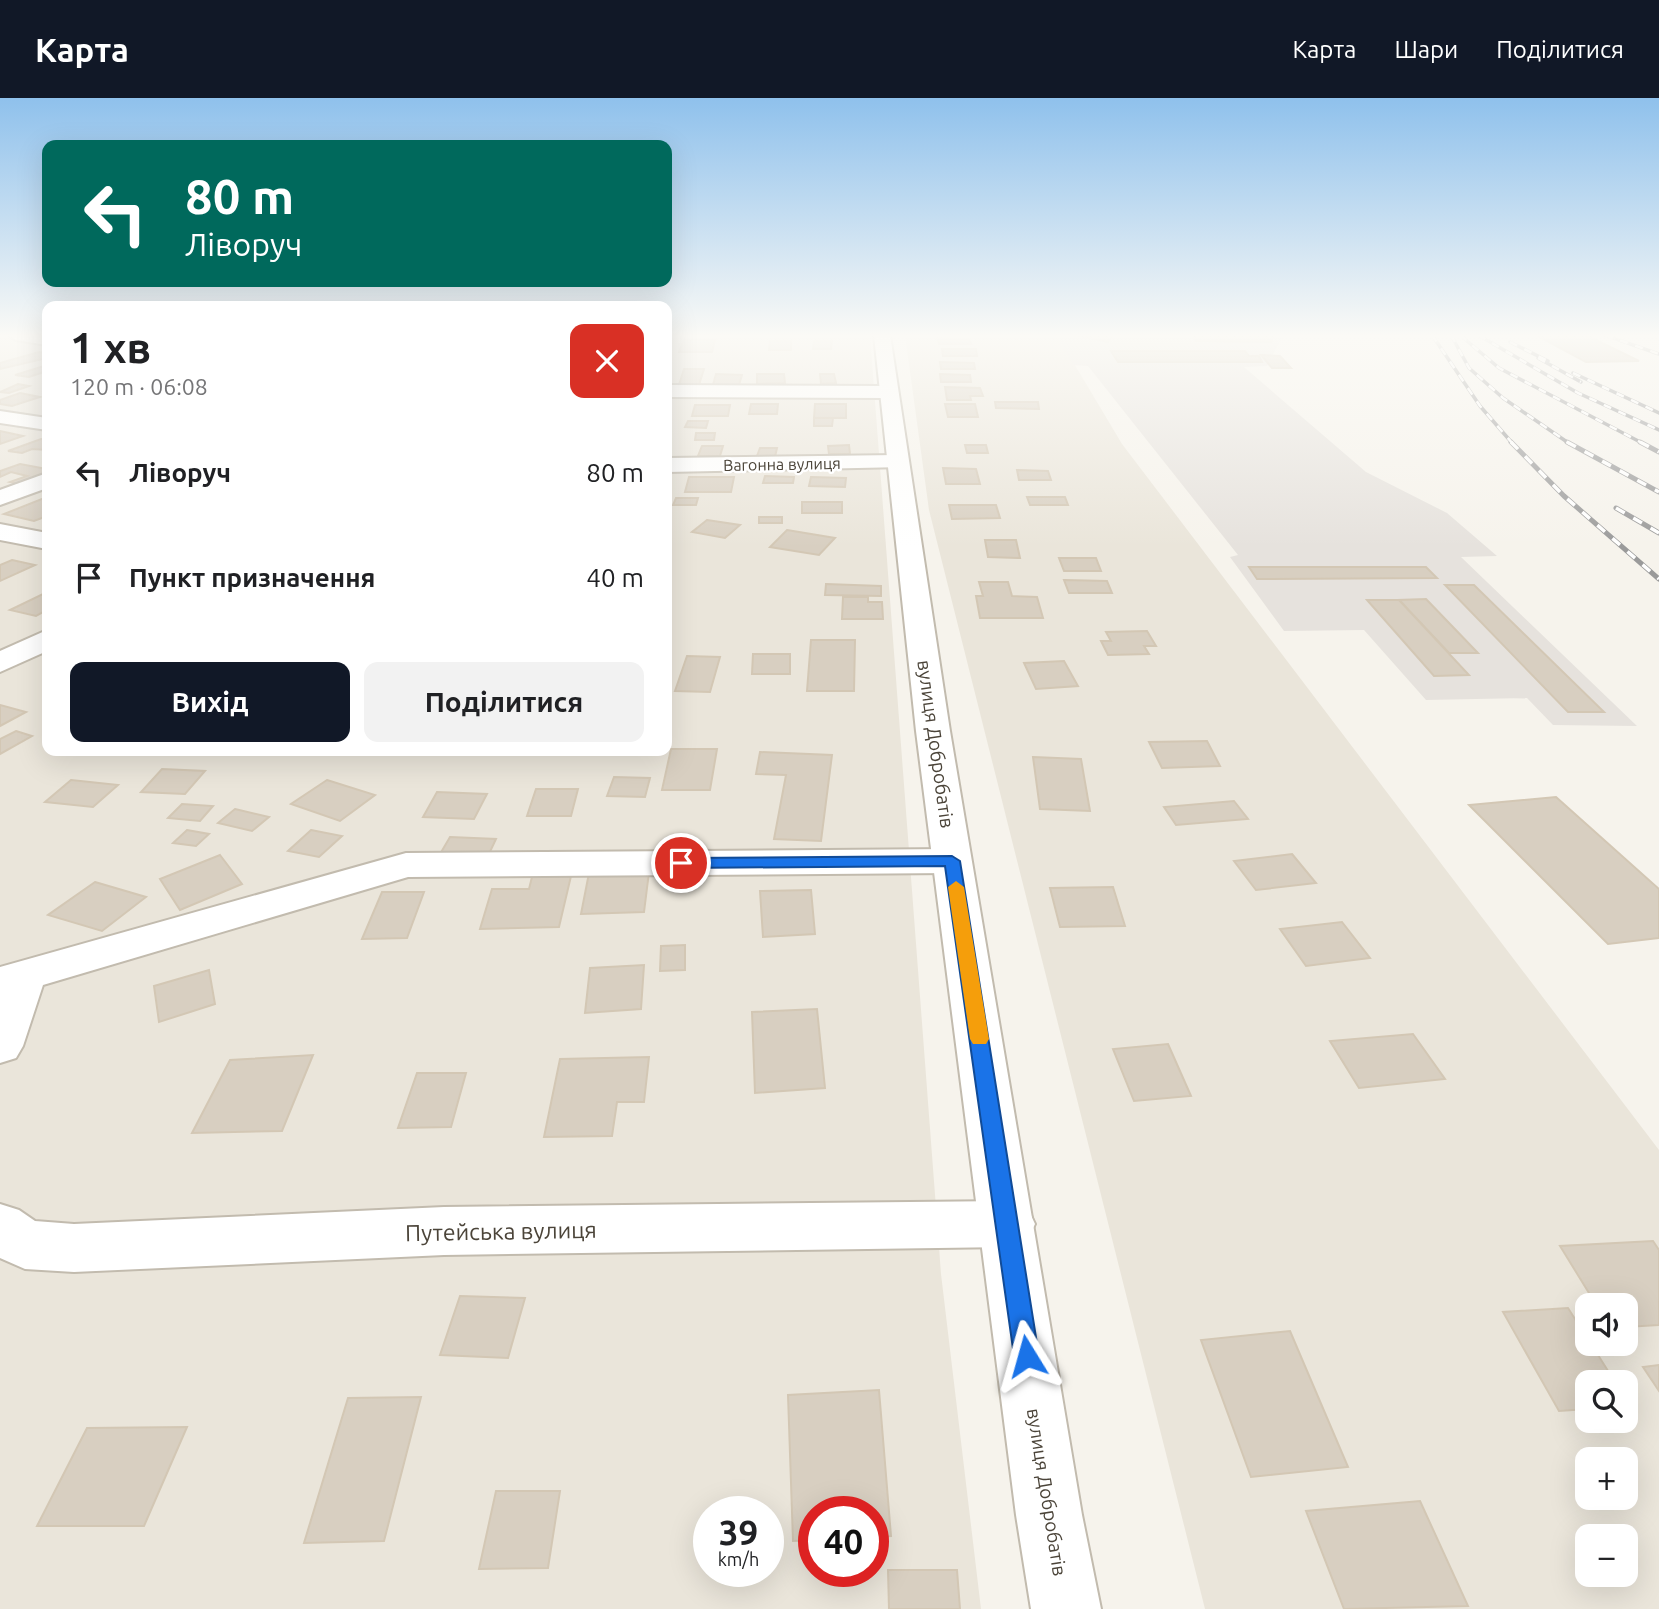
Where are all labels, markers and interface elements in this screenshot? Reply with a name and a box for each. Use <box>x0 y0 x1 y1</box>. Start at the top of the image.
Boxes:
text: Карта <box>35 31 129 68</box>
text: Карта <box>1292 36 1356 63</box>
text: Шари <box>1394 36 1458 63</box>
text: Поділитися <box>1496 36 1624 63</box>
icon: left <box>70 168 161 259</box>
text: 80 m <box>185 168 294 223</box>
text: Ліворуч <box>185 226 302 262</box>
text: 1 хв <box>70 324 151 371</box>
button: close <box>570 324 644 398</box>
text: 120 m · 06:08 <box>70 374 208 399</box>
icon: left <box>70 454 108 492</box>
street label: Вагонна вулиця <box>723 454 841 474</box>
text: Ліворуч <box>129 458 231 487</box>
text: 80 m <box>586 458 644 487</box>
icon: arrive <box>70 559 108 597</box>
text: Пункт призначення <box>129 563 375 592</box>
text: 40 m <box>586 563 644 592</box>
street label: вулиця Добробатів <box>913 659 959 829</box>
button: Вихід <box>70 662 350 742</box>
button: Поділитися <box>364 662 644 742</box>
pin <box>651 833 711 893</box>
icon: arrive <box>662 844 700 882</box>
street label: Путейська вулиця <box>405 1217 597 1245</box>
map controls <box>1575 1293 1638 1587</box>
button: sound <box>1575 1293 1638 1356</box>
position arrow <box>990 1319 1064 1393</box>
button: search <box>1575 1370 1638 1433</box>
street label: вулиця Добробатів <box>1023 1407 1071 1577</box>
button: + <box>1575 1447 1638 1510</box>
speed limit sign: 40 <box>798 1496 889 1587</box>
text: 39 <box>719 1512 758 1552</box>
button: − <box>1575 1524 1638 1587</box>
text: km/h <box>718 1549 759 1569</box>

